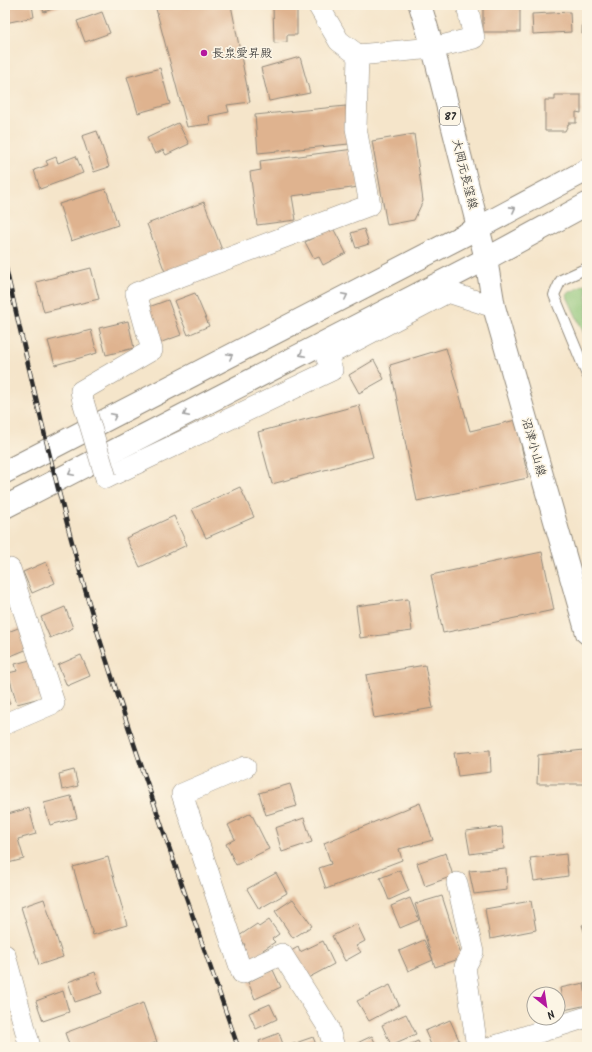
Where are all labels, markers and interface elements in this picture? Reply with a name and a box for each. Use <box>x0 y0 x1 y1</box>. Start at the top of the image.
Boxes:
place label: 長泉愛昇殿 <box>212 44 272 63</box>
marker: 長泉愛昇殿 <box>199 48 209 58</box>
road number: 87 <box>440 107 460 125</box>
street label: 大岡元長窪線 <box>447 137 482 211</box>
one-way arrow <box>509 207 516 214</box>
one-way arrow <box>341 294 349 301</box>
one-way arrow <box>299 349 306 357</box>
one-way arrow <box>226 353 233 361</box>
one-way arrow <box>183 409 191 416</box>
one-way arrow <box>110 413 118 420</box>
street label: 沼津小山線 <box>516 416 551 479</box>
one-way arrow <box>68 468 75 476</box>
north arrow <box>526 986 566 1026</box>
text: N <box>543 1004 558 1023</box>

